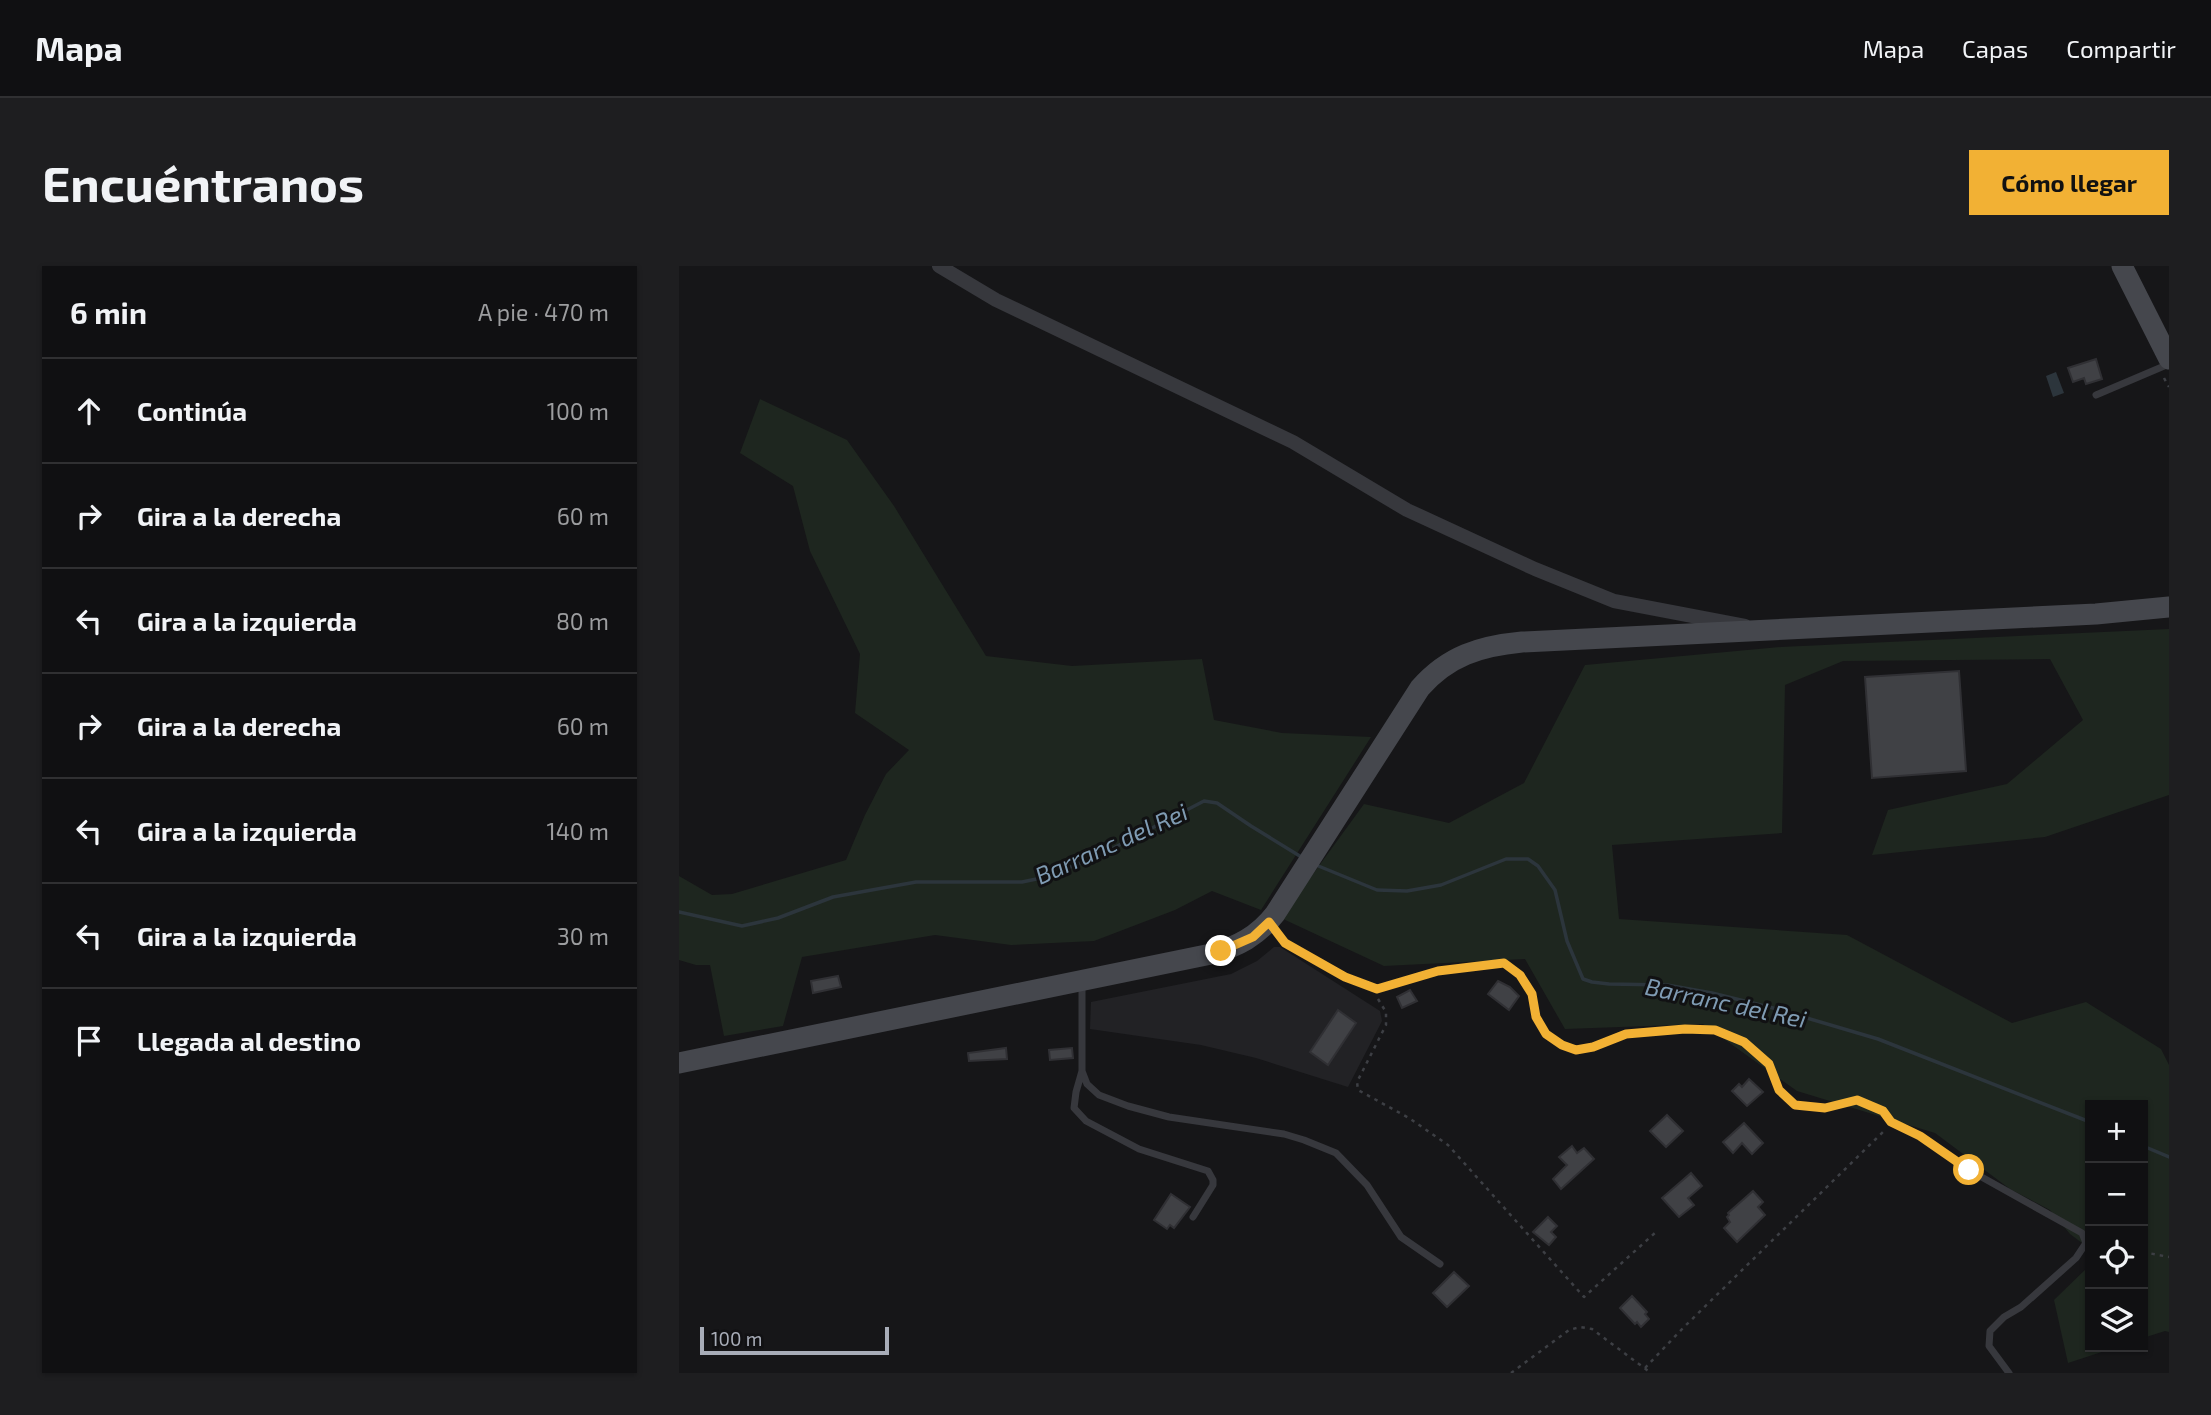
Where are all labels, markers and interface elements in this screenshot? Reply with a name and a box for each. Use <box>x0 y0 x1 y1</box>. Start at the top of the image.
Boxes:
text: Mapa <box>35 28 123 68</box>
text: Mapa <box>1863 34 1924 63</box>
text: Capas <box>1962 34 2028 63</box>
text: Compartir <box>2066 34 2176 63</box>
button: Cómo llegar <box>1969 150 2169 215</box>
text: Encuéntranos <box>42 153 364 212</box>
text: 6 min <box>70 294 147 330</box>
text: A pie · 470 m <box>478 298 609 326</box>
icon: ahead <box>70 392 108 430</box>
text: Continúa <box>137 395 247 426</box>
text: 100 m <box>547 397 609 425</box>
icon: right <box>70 497 108 535</box>
text: Gira a la derecha <box>137 500 341 531</box>
text: 60 m <box>557 502 609 530</box>
icon: left <box>70 602 108 640</box>
text: Gira a la izquierda <box>137 605 357 636</box>
text: 80 m <box>556 607 609 635</box>
icon: right <box>70 707 108 745</box>
text: Gira a la derecha <box>137 710 341 741</box>
text: 60 m <box>557 712 609 740</box>
water label: Barranc del Rei <box>1030 796 1192 890</box>
icon: left <box>70 812 108 850</box>
text: Gira a la izquierda <box>137 815 357 846</box>
text: 140 m <box>547 817 609 845</box>
icon: left <box>70 917 108 955</box>
text: Gira a la izquierda <box>137 920 357 951</box>
text: 30 m <box>557 922 609 950</box>
route end <box>1205 935 1236 966</box>
water label: Barranc del Rei <box>1643 971 1809 1033</box>
icon: arrive <box>70 1022 108 1060</box>
text: Llegada al destino <box>137 1025 361 1056</box>
map controls <box>2085 1100 2148 1352</box>
button: + <box>2085 1100 2148 1163</box>
route start <box>1953 1154 1984 1185</box>
button: − <box>2085 1163 2148 1226</box>
button: locate <box>2085 1226 2148 1289</box>
button: layers <box>2085 1289 2148 1352</box>
scale bar <box>700 1324 889 1356</box>
text: 100 m <box>711 1327 762 1350</box>

